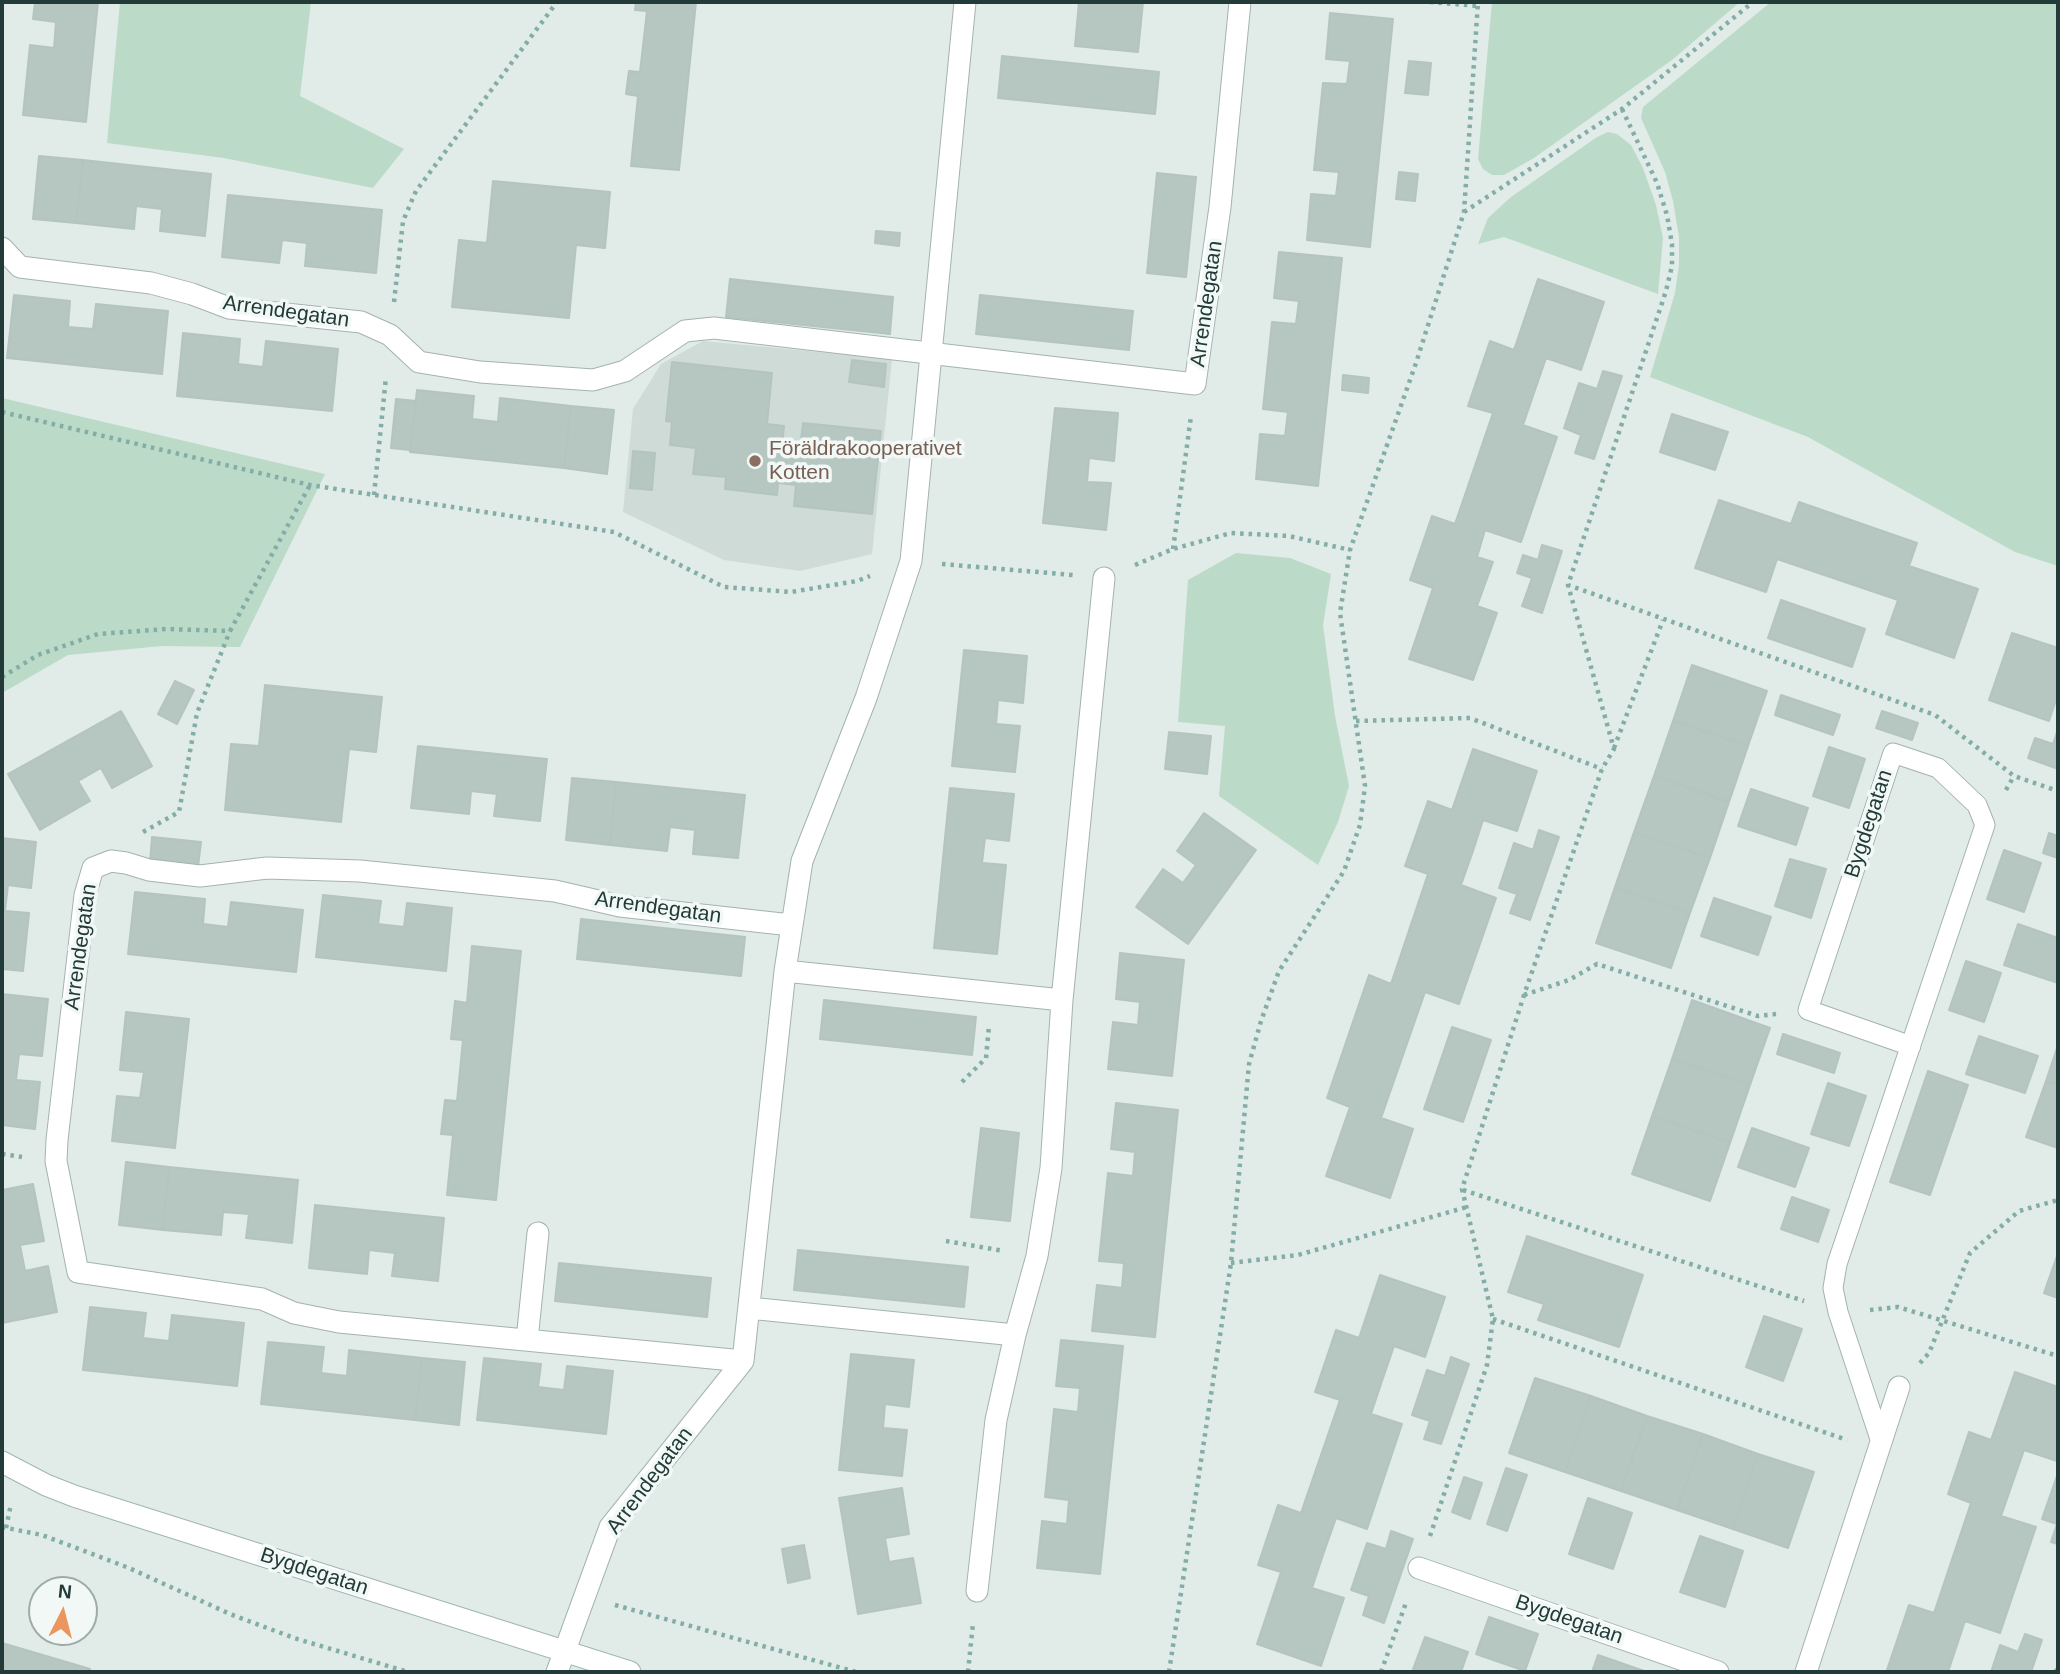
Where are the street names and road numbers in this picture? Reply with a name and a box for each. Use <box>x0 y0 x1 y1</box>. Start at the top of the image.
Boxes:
street label: Arrendegatan <box>1186 239 1228 369</box>
street label: Arrendegatan <box>221 291 351 333</box>
street label: Bygdegatan <box>1840 767 1898 881</box>
street label: Arrendegatan <box>60 882 102 1012</box>
street label: Arrendegatan <box>593 887 723 929</box>
street label: Arrendegatan <box>602 1423 698 1539</box>
street label: Bygdegatan <box>257 1543 371 1601</box>
street label: Bygdegatan <box>1512 1590 1626 1650</box>

